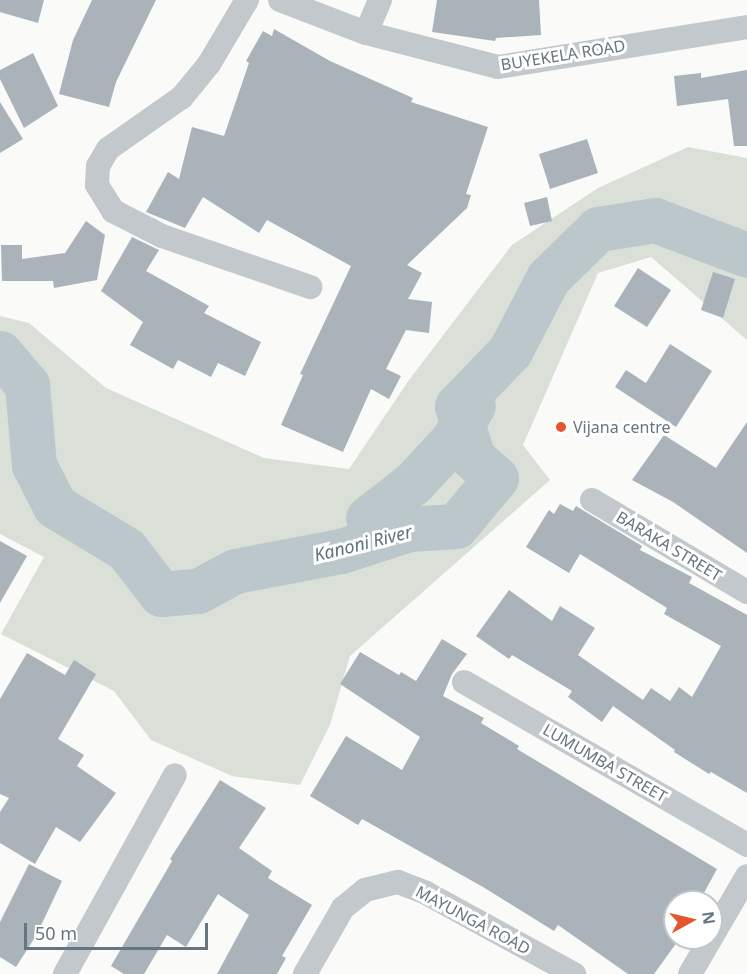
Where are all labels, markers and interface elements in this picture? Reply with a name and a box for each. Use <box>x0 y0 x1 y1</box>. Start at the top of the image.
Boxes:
street label: BUYEKELA ROAD <box>499 36 627 74</box>
place label: Vijana centre <box>573 417 671 437</box>
marker: Vijana centre <box>554 420 568 434</box>
street label: BARAKA STREET <box>613 507 725 585</box>
water label: Kanoni River <box>312 520 414 566</box>
street label: LUMUMBA STREET <box>540 720 670 806</box>
street label: MAYUNGA ROAD <box>413 882 533 958</box>
north arrow <box>663 890 723 950</box>
text: N <box>697 910 721 926</box>
scale bar <box>27 911 212 949</box>
text: 50 m <box>35 921 77 945</box>

